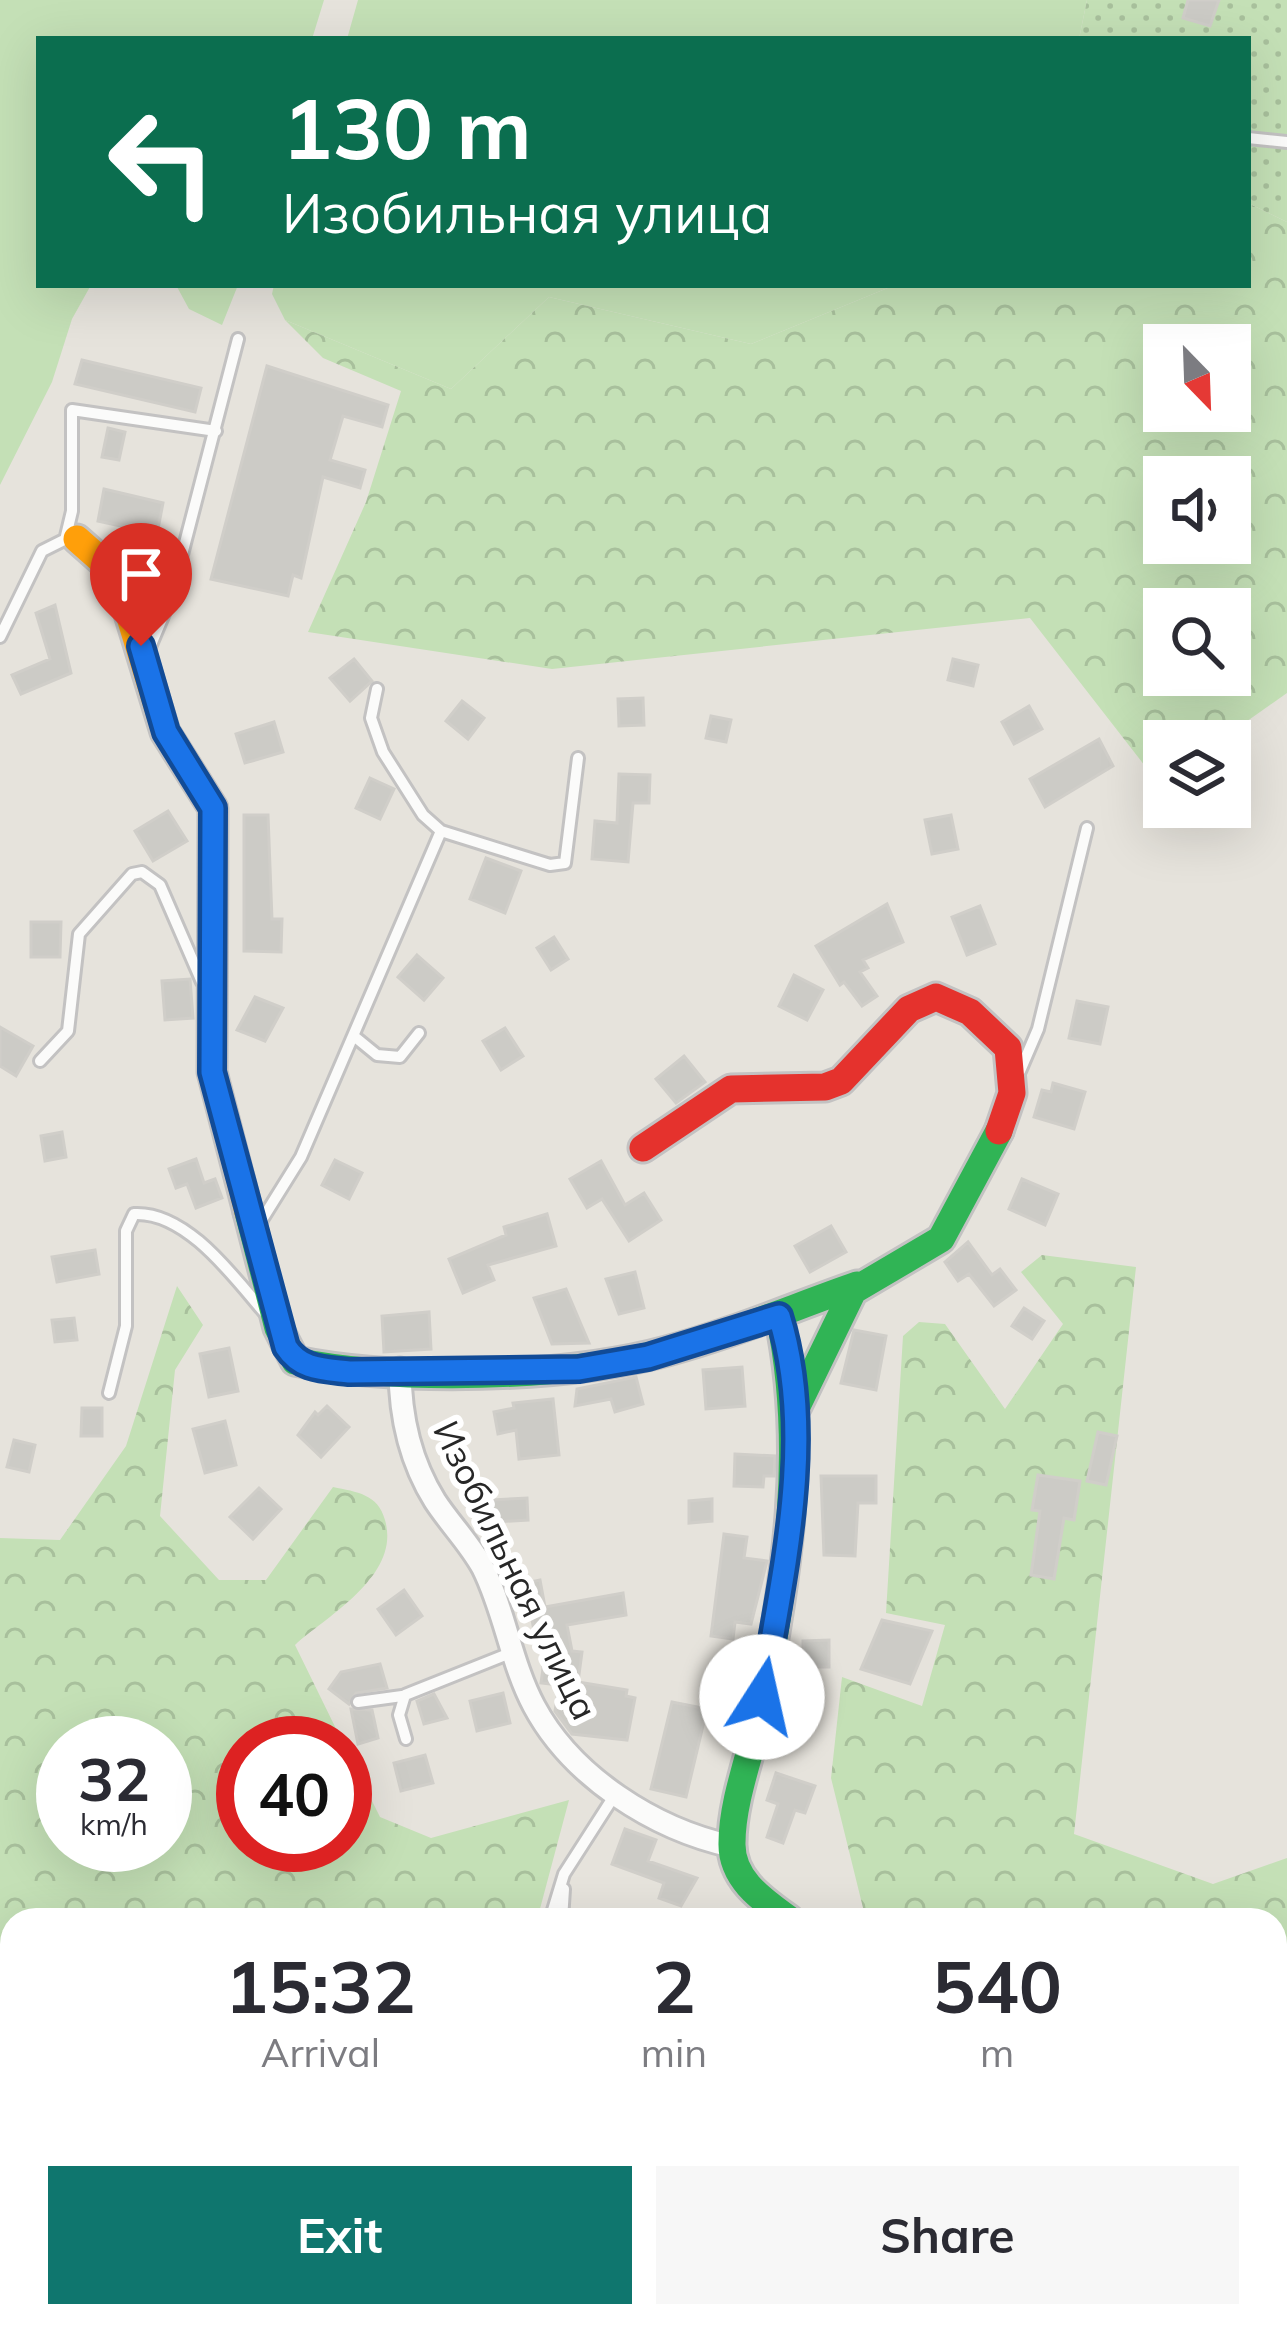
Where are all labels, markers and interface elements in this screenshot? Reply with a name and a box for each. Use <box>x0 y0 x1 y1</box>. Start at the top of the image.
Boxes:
text: 130 m <box>282 75 532 180</box>
icon: left <box>84 84 240 240</box>
text: Изобильная улица <box>282 179 772 247</box>
north arrow <box>1143 324 1251 432</box>
map controls <box>1143 324 1251 828</box>
button: sound <box>1143 456 1251 564</box>
pin <box>90 523 192 646</box>
icon: arrive <box>108 541 174 607</box>
button: search <box>1143 588 1251 696</box>
button: layers <box>1143 720 1251 828</box>
street label: Изобильная улица <box>424 1413 608 1727</box>
position arrow <box>699 1634 825 1760</box>
speed limit sign: 40 <box>216 1716 372 1872</box>
text: 32 <box>78 1741 150 1816</box>
text: km/h <box>80 1805 148 1843</box>
text: 15:32 <box>225 1941 416 2031</box>
text: 2 <box>652 1941 696 2031</box>
text: 540 <box>932 1941 1062 2031</box>
text: Arrival <box>261 2028 380 2077</box>
text: min <box>641 2028 707 2077</box>
text: m <box>980 2028 1014 2077</box>
button: Exit <box>48 2166 632 2304</box>
button: Share <box>656 2166 1239 2304</box>

